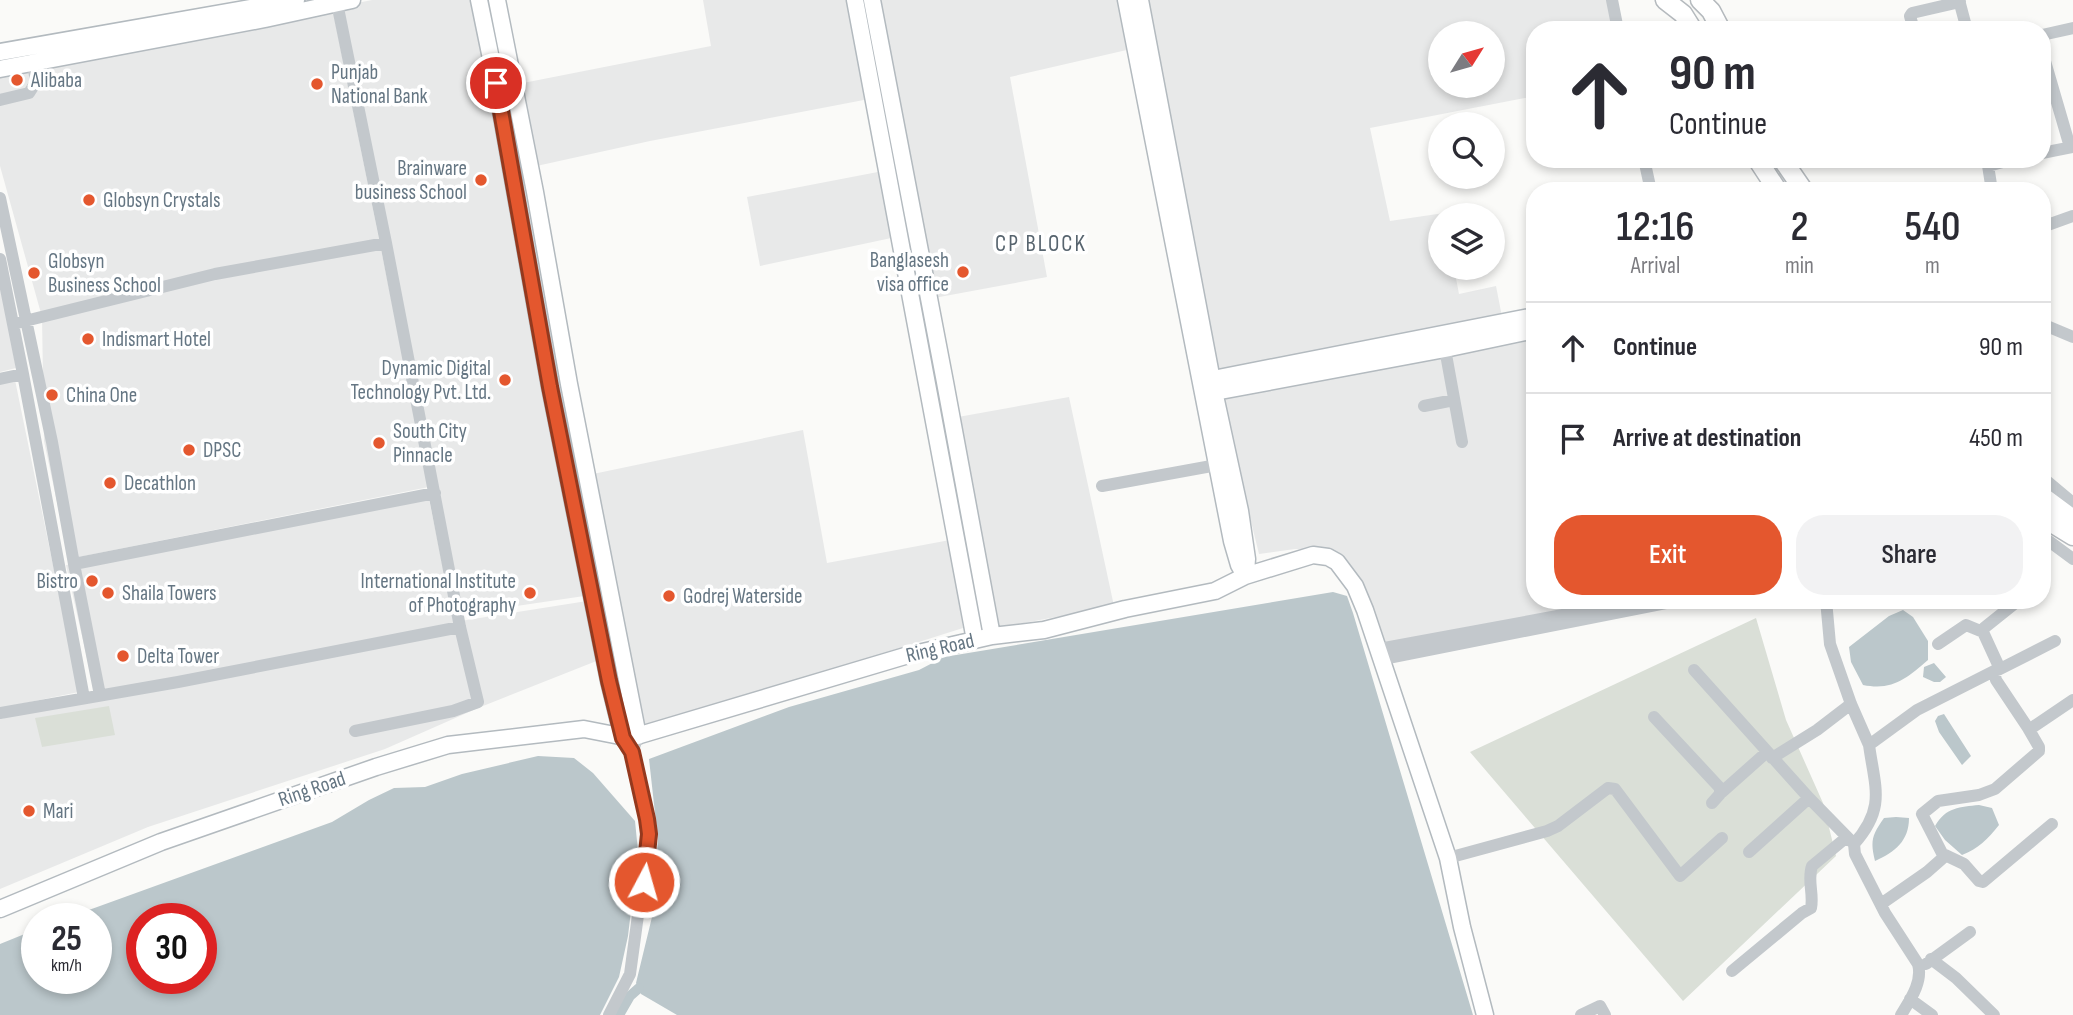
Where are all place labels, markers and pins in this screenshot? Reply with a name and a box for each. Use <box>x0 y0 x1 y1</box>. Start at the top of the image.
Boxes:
pin <box>466 53 526 113</box>
place label: Punjab National Bank <box>331 60 428 109</box>
place label: Alibaba <box>30 68 82 93</box>
marker: Alibaba <box>9 72 25 88</box>
marker: Punjab National Bank <box>309 76 325 92</box>
place label: Brainware business School <box>355 156 467 205</box>
marker: Brainware business School <box>473 172 489 188</box>
place label: Globsyn Crystals <box>103 188 221 213</box>
marker: Globsyn Crystals <box>81 192 97 208</box>
place label: Banglasesh visa office <box>870 248 949 297</box>
place label: Globsyn Business School <box>48 249 161 298</box>
marker: Banglasesh visa office <box>955 264 971 280</box>
marker: Globsyn Business School <box>26 265 42 281</box>
place label: Indismart Hotel <box>102 327 211 352</box>
marker: Indismart Hotel <box>80 331 96 347</box>
place label: Dynamic Digital Technology Pvt. Ltd. <box>350 356 491 405</box>
marker: Dynamic Digital Technology Pvt. Ltd. <box>497 372 513 388</box>
place label: China One <box>66 383 137 408</box>
marker: China One <box>44 387 60 403</box>
place label: South City Pinnacle <box>393 419 467 468</box>
marker: South City Pinnacle <box>371 435 387 451</box>
place label: DPSC <box>203 438 241 463</box>
marker: DPSC <box>181 442 197 458</box>
place label: Decathlon <box>124 471 196 496</box>
marker: Decathlon <box>102 475 118 491</box>
place label: Bistro <box>36 569 78 594</box>
place label: International Institute of Photography <box>361 569 516 618</box>
marker: Bistro <box>84 573 100 589</box>
place label: Shaila Towers <box>122 581 216 606</box>
place label: Godrej Waterside <box>683 584 802 609</box>
marker: Shaila Towers <box>100 585 116 601</box>
marker: International Institute of Photography <box>522 585 538 601</box>
marker: Godrej Waterside <box>661 588 677 604</box>
place label: Delta Tower <box>137 644 219 669</box>
marker: Delta Tower <box>115 648 131 664</box>
place label: Mari <box>43 799 74 824</box>
marker: Mari <box>21 803 37 819</box>

